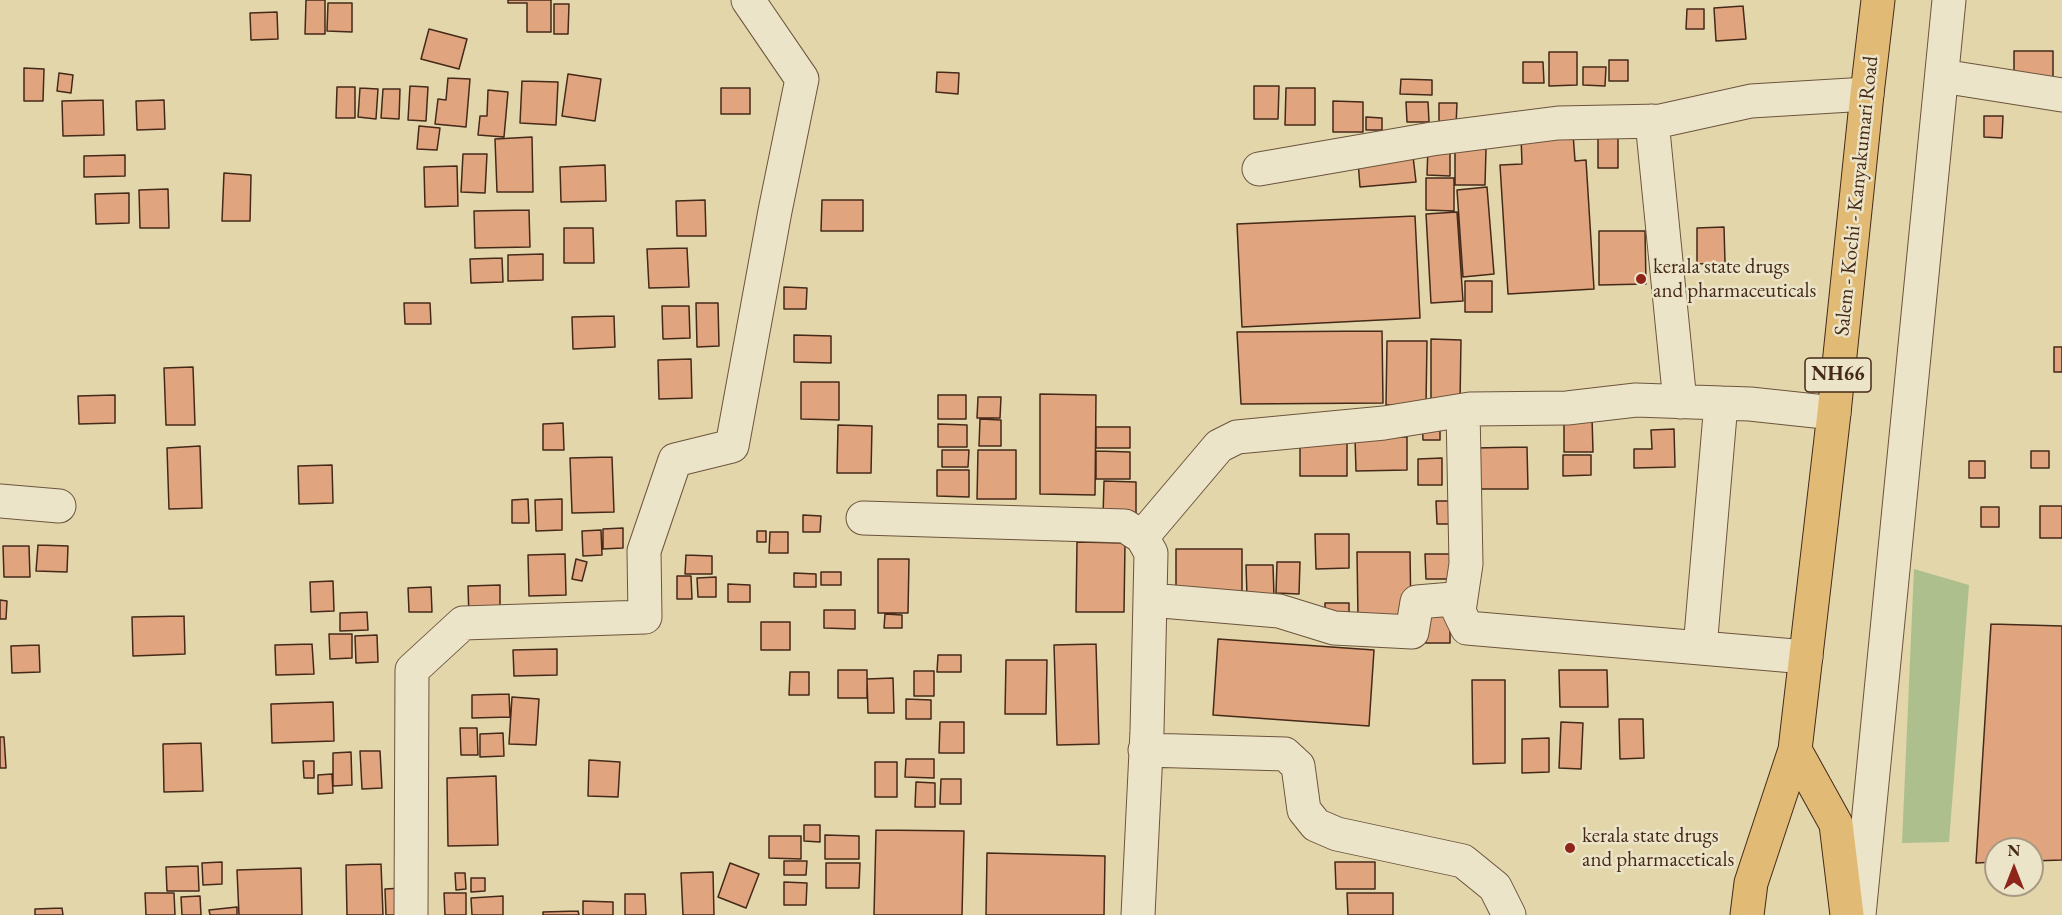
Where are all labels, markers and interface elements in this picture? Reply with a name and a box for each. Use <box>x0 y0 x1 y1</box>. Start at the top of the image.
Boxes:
street label: Salem - Kochi - Kanyakumari Road <box>1830 55 1884 337</box>
place label: kerala state drugs and pharmaceuticals <box>1653 254 1816 304</box>
marker: kerala state drugs and pharmaceuticals <box>1634 272 1648 286</box>
road number: NH66 <box>1805 358 1871 392</box>
place label: kerala state drugs and pharmaceticals <box>1582 823 1734 873</box>
north arrow <box>1984 837 2044 897</box>
text: N <box>2008 840 2020 861</box>
marker: kerala state drugs and pharmaceticals <box>1563 841 1577 855</box>

